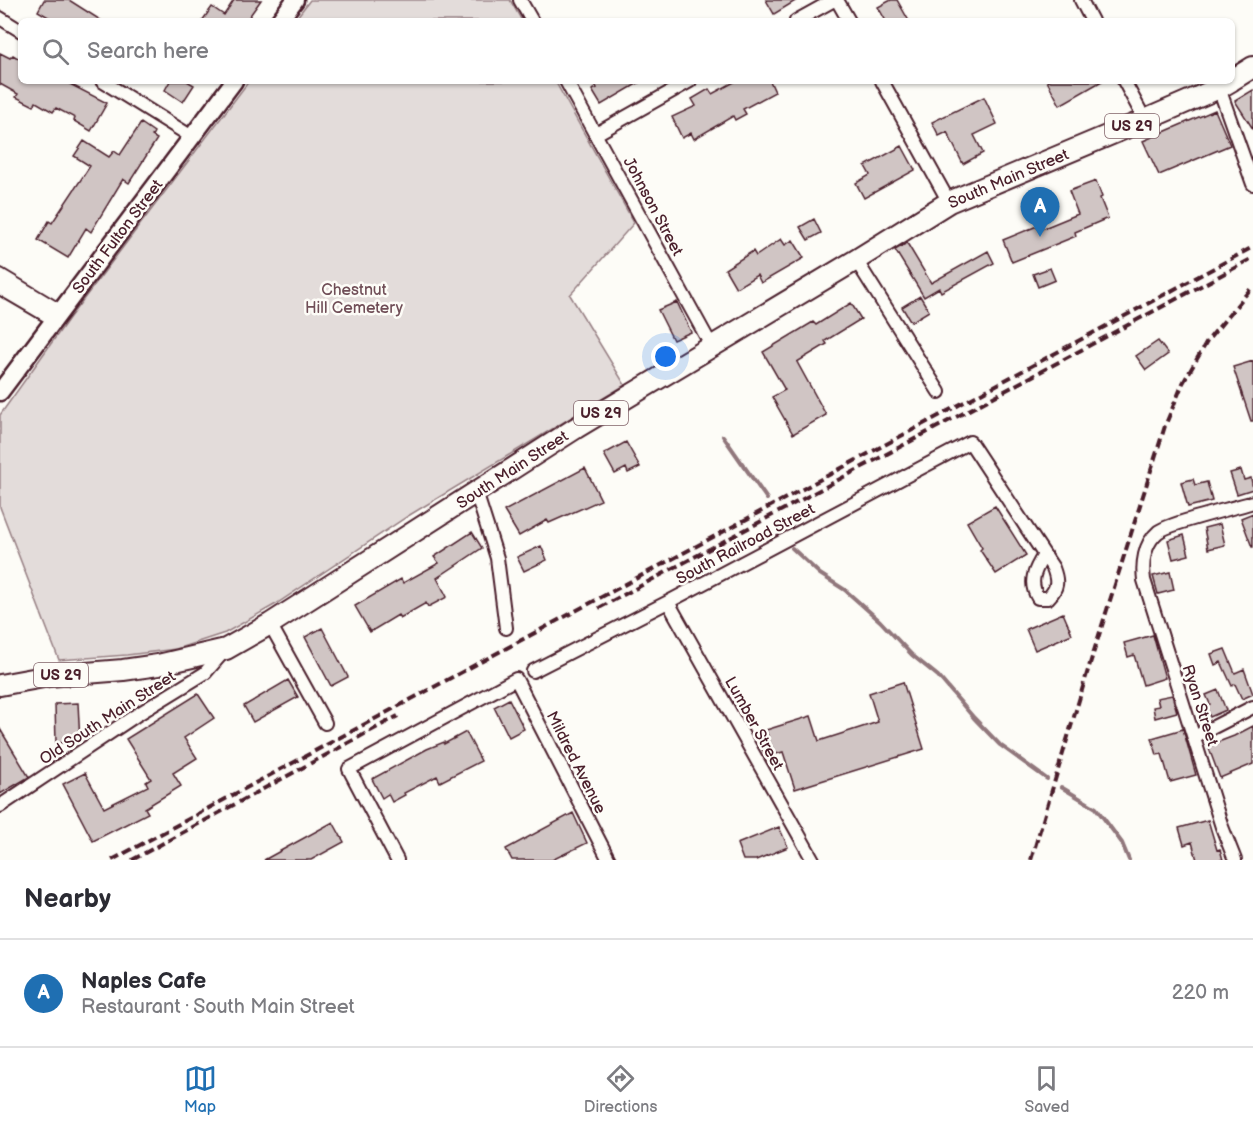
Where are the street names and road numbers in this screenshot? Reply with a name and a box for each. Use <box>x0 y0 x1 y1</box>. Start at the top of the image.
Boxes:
road number: US 29 <box>1105 114 1159 138</box>
street label: South Main Street <box>945 145 1072 213</box>
street label: Johnson Street <box>619 154 687 259</box>
street label: South Fulton Street <box>69 176 167 298</box>
road number: US 29 <box>574 401 628 425</box>
street label: South Main Street <box>453 427 572 513</box>
street label: South Railroad Street <box>673 500 818 589</box>
street label: Ryan Street <box>1177 662 1222 749</box>
road number: US 29 <box>34 663 88 687</box>
street label: Old South Main Street <box>36 667 179 769</box>
street label: Lumber Street <box>720 674 787 774</box>
street label: Mildred Avenue <box>542 708 610 817</box>

